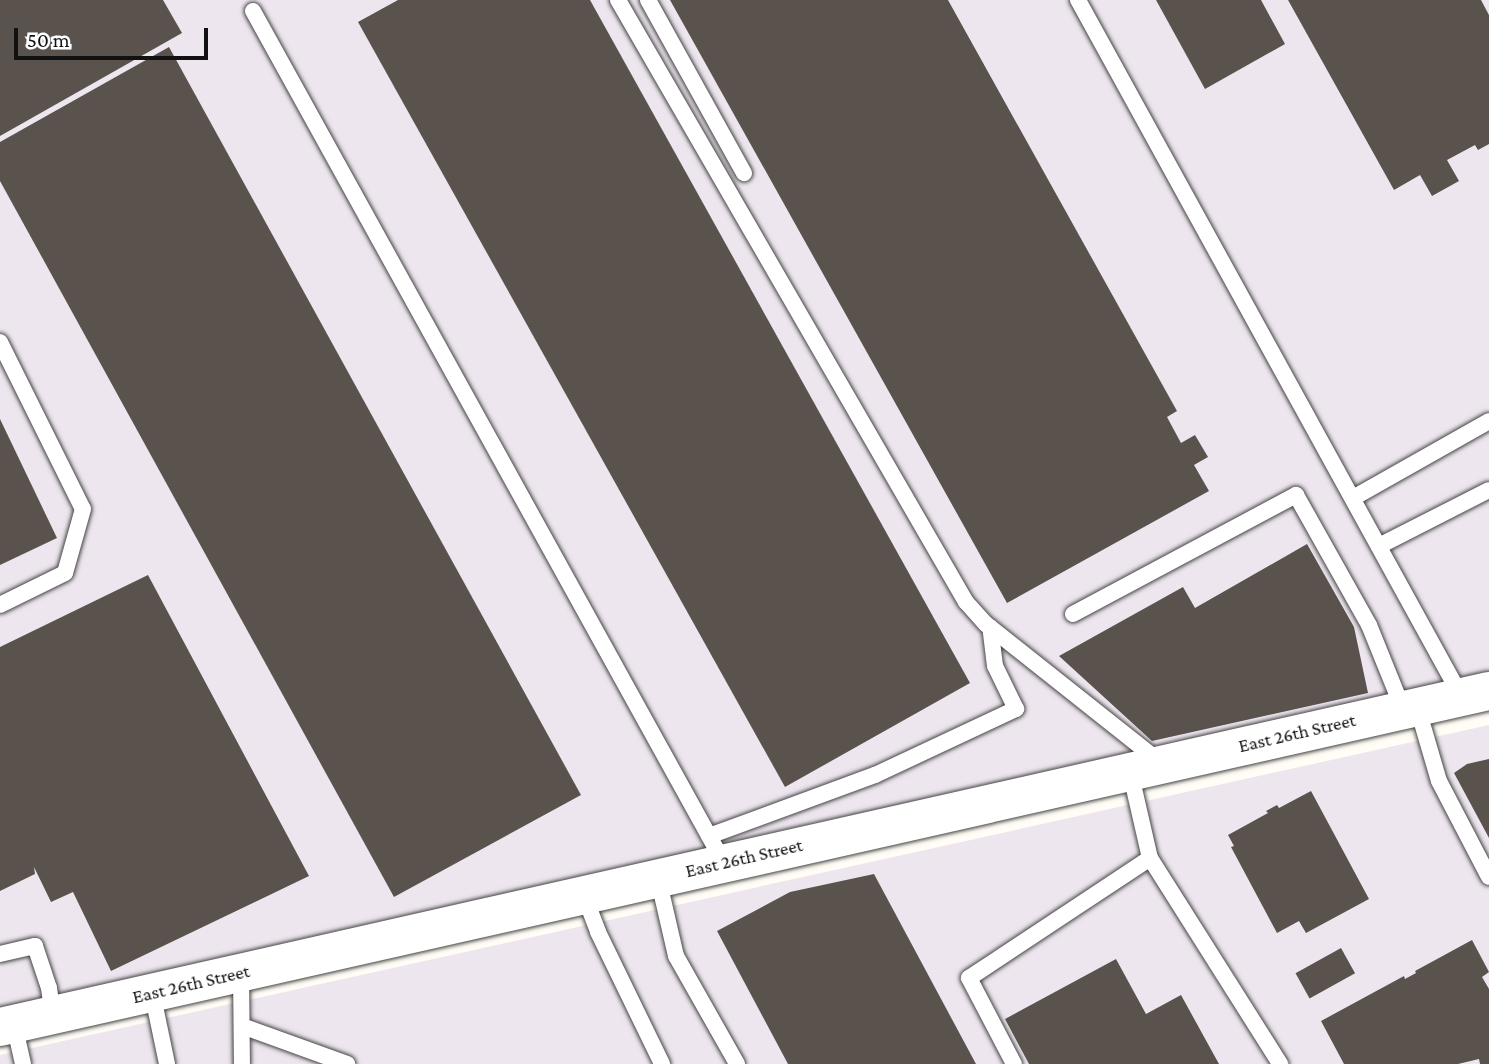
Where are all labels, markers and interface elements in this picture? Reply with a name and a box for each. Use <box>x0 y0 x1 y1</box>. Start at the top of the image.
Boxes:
scale bar <box>18 14 212 58</box>
text: 50 m <box>27 28 70 52</box>
street label: East 26th Street <box>1236 708 1358 758</box>
street label: East 26th Street <box>683 833 805 883</box>
street label: East 26th Street <box>130 959 252 1009</box>

